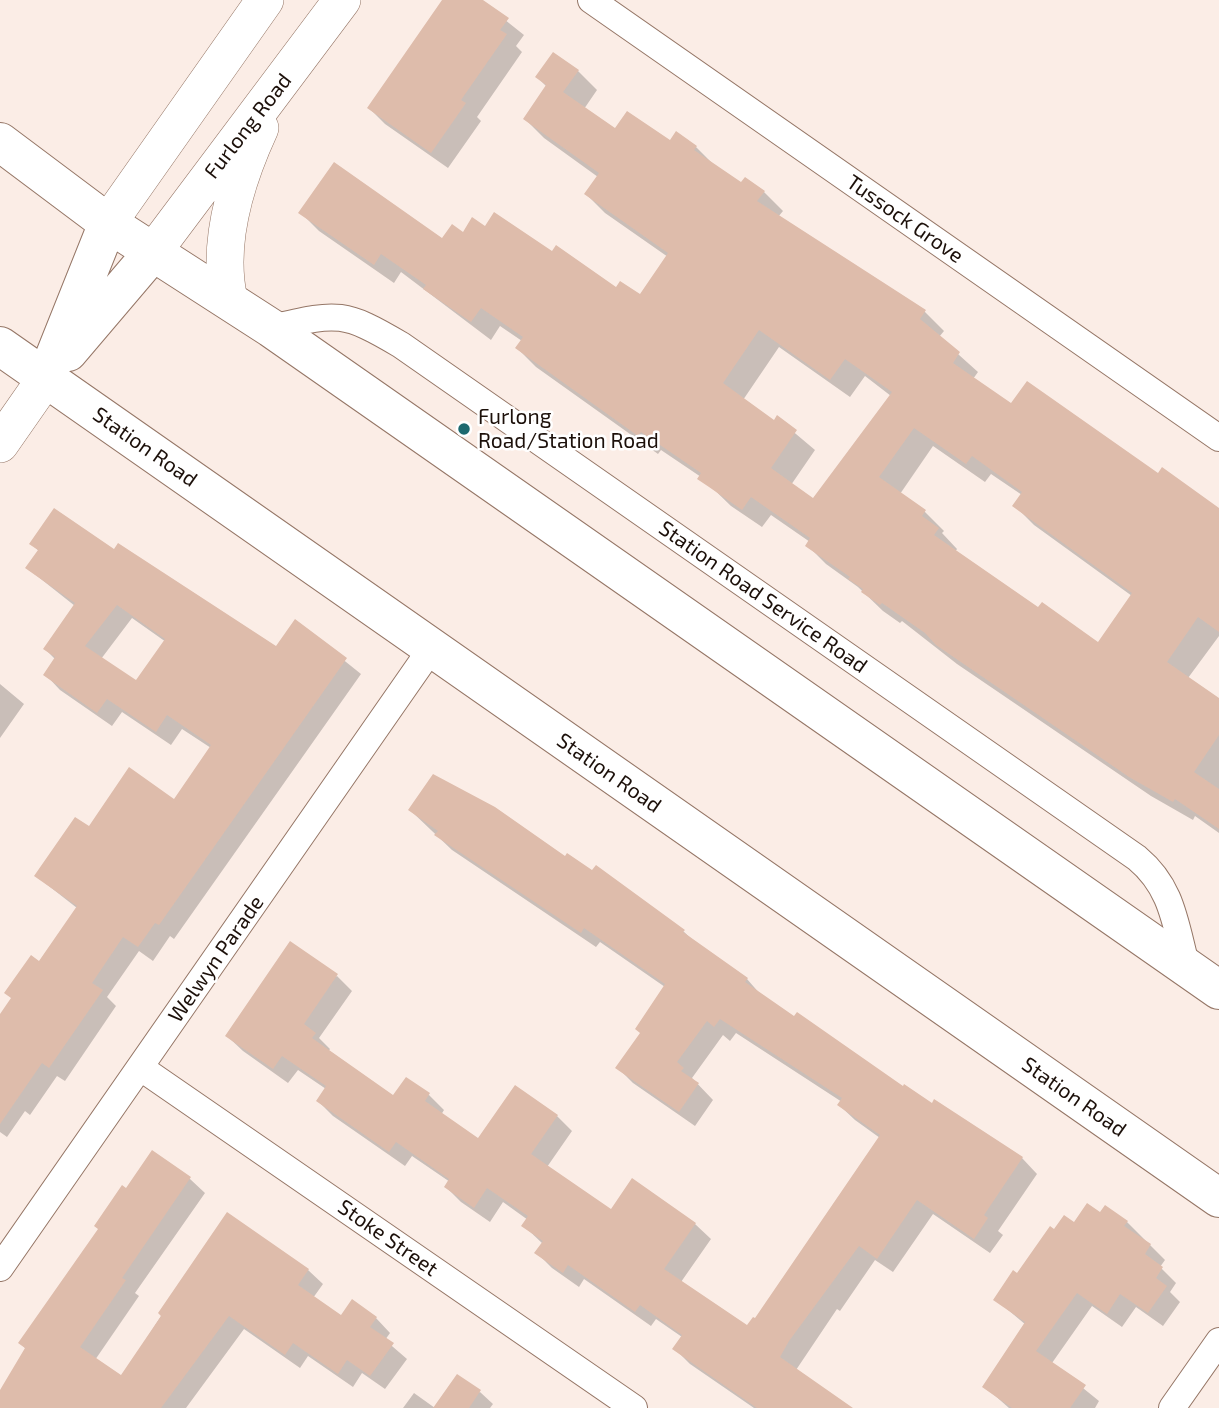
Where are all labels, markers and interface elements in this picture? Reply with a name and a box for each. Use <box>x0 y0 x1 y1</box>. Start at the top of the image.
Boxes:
street label: Furlong Road <box>199 68 297 184</box>
street label: Tussock Grove <box>842 169 968 269</box>
street label: Station Road <box>88 402 202 492</box>
place label: Furlong Road/Station Road <box>478 404 659 454</box>
marker: Furlong Road/Station Road <box>456 421 472 437</box>
street label: Station Road Service Road <box>654 515 872 679</box>
street label: Station Road <box>552 728 666 818</box>
street label: Welwyn Parade <box>163 891 269 1027</box>
street label: Station Road <box>1017 1052 1131 1142</box>
street label: Stoke Street <box>333 1194 443 1282</box>

